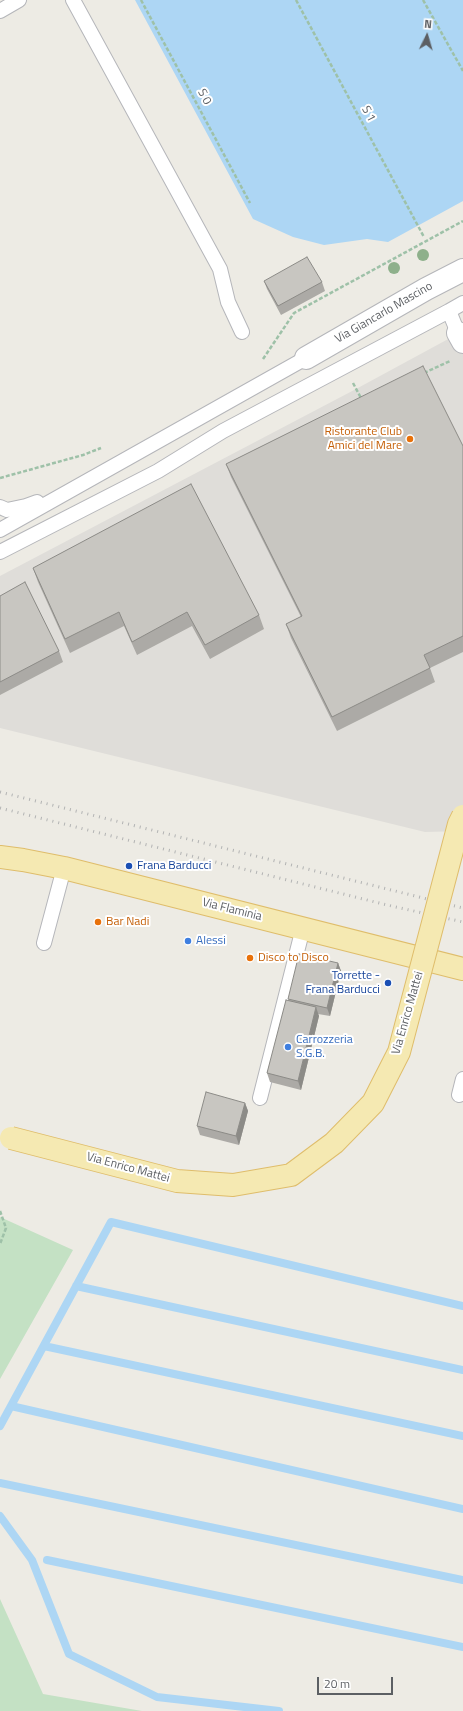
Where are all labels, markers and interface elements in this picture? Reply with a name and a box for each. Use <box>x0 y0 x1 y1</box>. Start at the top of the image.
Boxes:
north arrow <box>407 16 447 56</box>
text: N <box>424 16 433 32</box>
street label: S 0 <box>194 87 214 107</box>
street label: S 1 <box>358 104 378 124</box>
street label: Via Giancarlo Mascino <box>333 279 435 347</box>
place label: Ristorante Club Amici del Mare <box>324 425 402 453</box>
marker: Ristorante Club Amici del Mare <box>405 434 415 444</box>
place label: Frana Barducci <box>137 859 211 873</box>
marker: Frana Barducci <box>124 861 134 871</box>
street label: Via Flaminia <box>201 896 263 924</box>
place label: Bar Nadi <box>106 915 149 929</box>
marker: Bar Nadi <box>93 917 103 927</box>
place label: Alessi <box>196 934 226 948</box>
marker: Alessi <box>183 936 193 946</box>
place label: Disco to Disco <box>258 951 329 965</box>
marker: Disco to Disco <box>245 953 255 963</box>
place label: Torrette - Frana Barducci <box>306 969 380 997</box>
street label: Via Enrico Mattei <box>389 970 427 1056</box>
marker: Torrette - Frana Barducci <box>383 978 393 988</box>
place label: Carrozzeria S.G.B. <box>296 1033 353 1061</box>
marker: Carrozzeria S.G.B. <box>283 1042 293 1052</box>
street label: Via Enrico Mattei <box>85 1150 171 1186</box>
scale bar <box>319 1669 395 1695</box>
text: 20 m <box>324 1674 350 1693</box>

